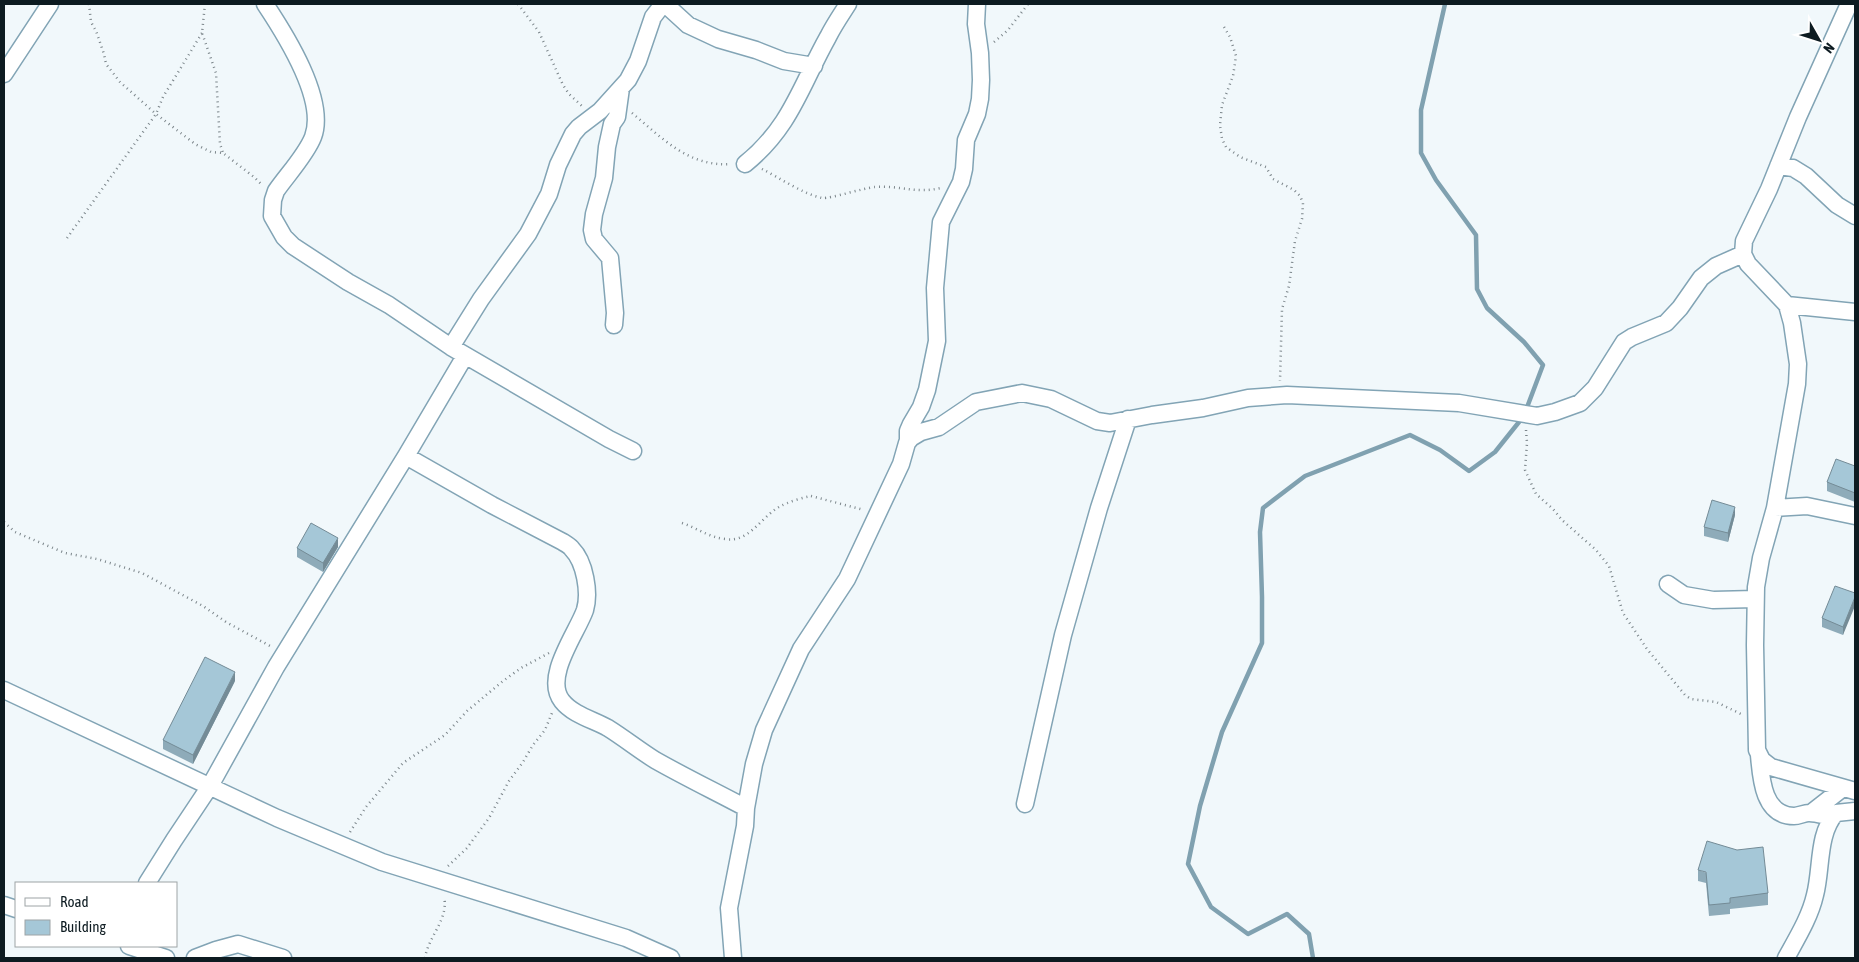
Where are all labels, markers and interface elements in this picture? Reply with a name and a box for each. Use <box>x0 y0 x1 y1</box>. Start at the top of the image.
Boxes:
north arrow <box>1794 15 1844 65</box>
text: N <box>1820 40 1838 56</box>
legend <box>15 882 178 947</box>
text: Road <box>60 893 89 910</box>
text: Building <box>60 918 106 935</box>

